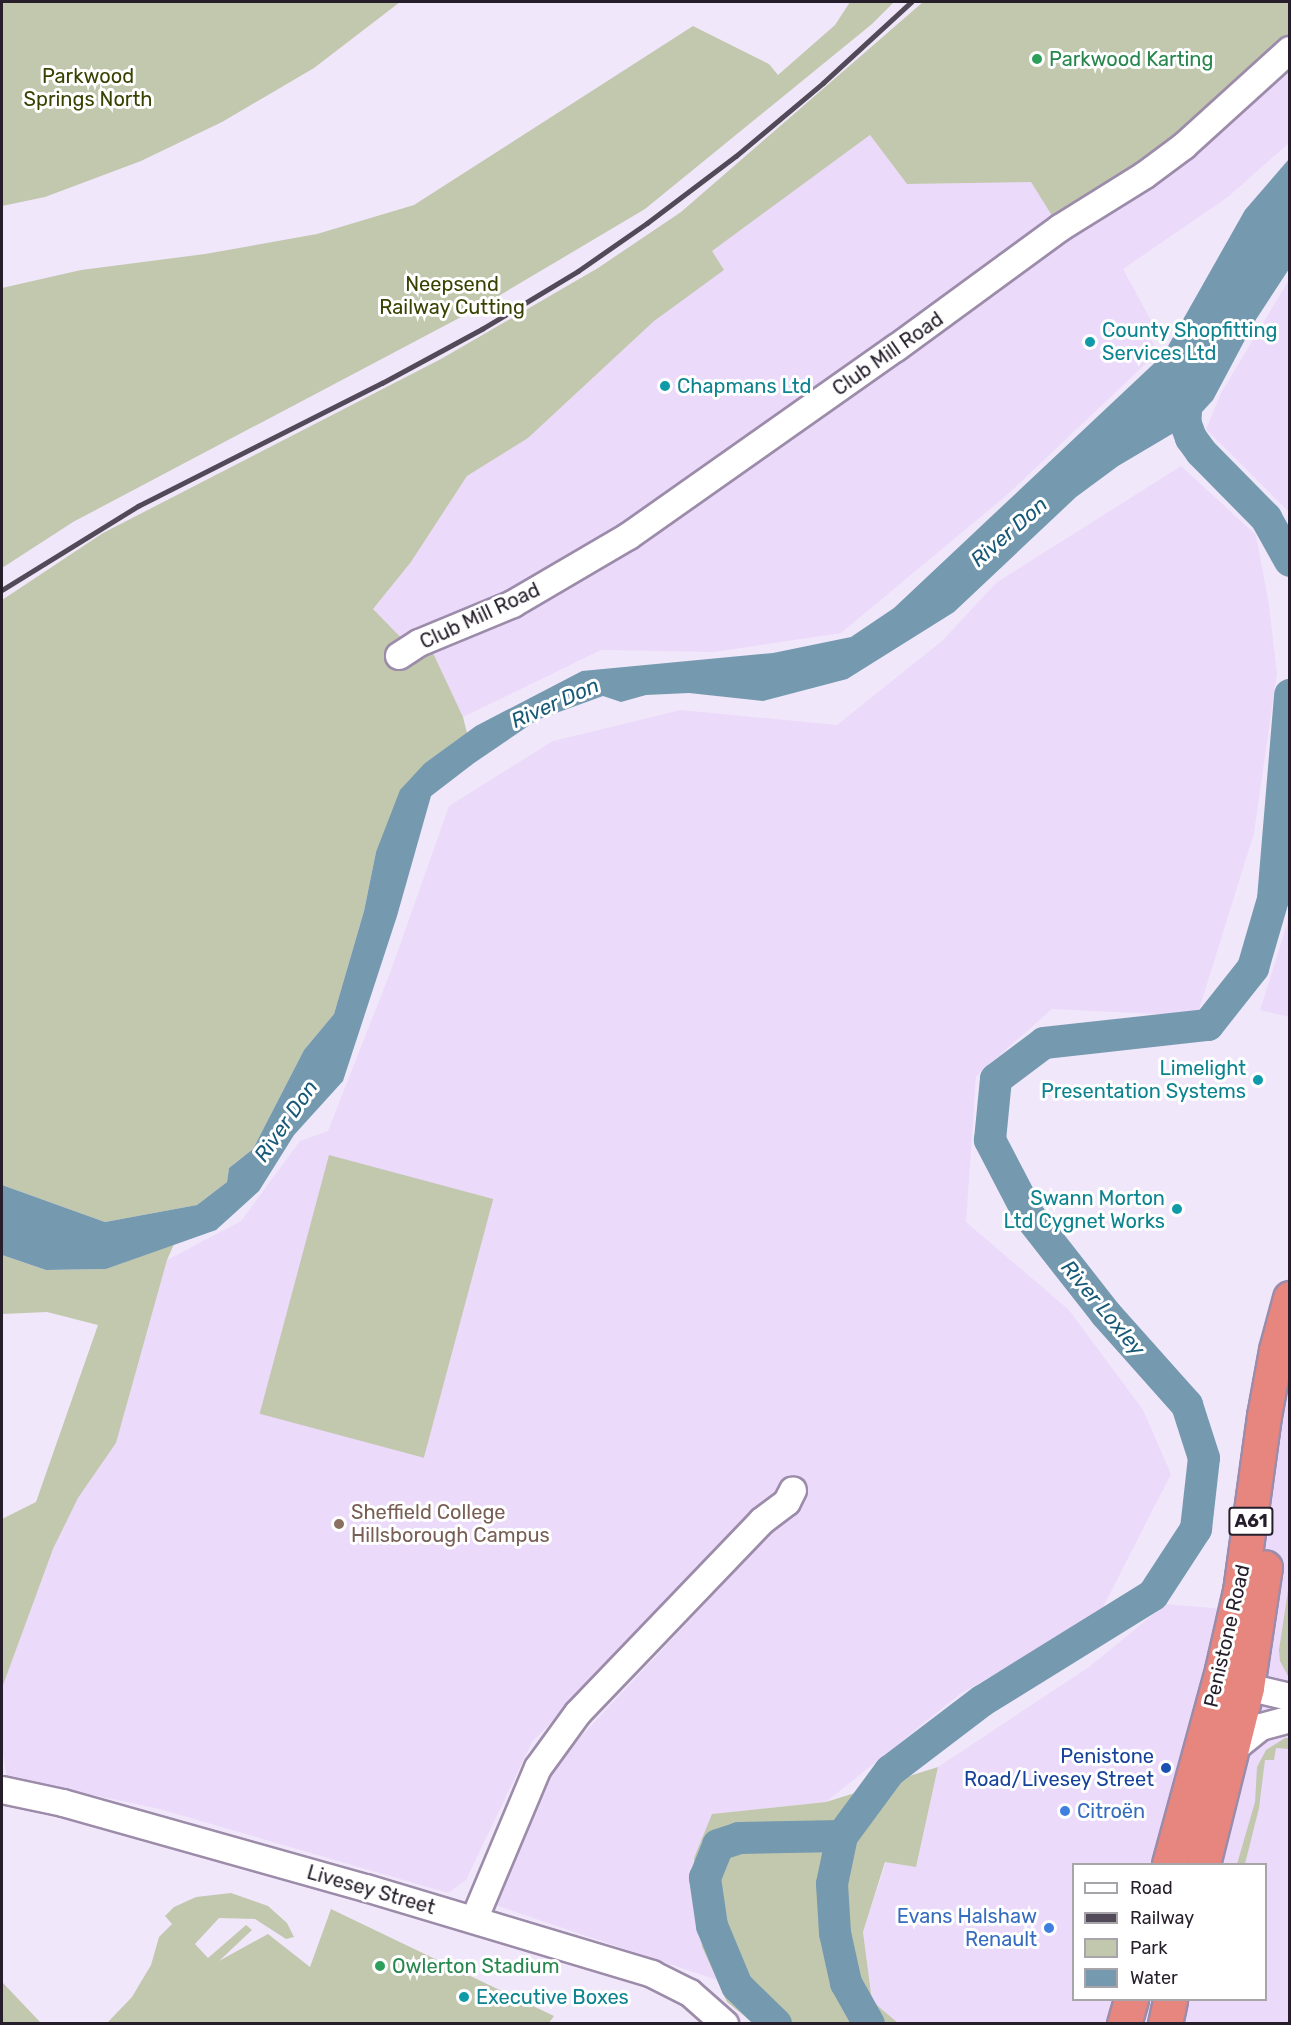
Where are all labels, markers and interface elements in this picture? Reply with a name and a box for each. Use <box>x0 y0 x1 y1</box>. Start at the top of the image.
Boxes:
place label: Parkwood Karting <box>1049 47 1213 71</box>
marker: Parkwood Karting <box>1030 52 1044 66</box>
park label: Parkwood Springs North <box>24 65 152 112</box>
park label: Neepsend Railway Cutting <box>379 273 525 320</box>
street label: Club Mill Road <box>828 307 948 401</box>
place label: County Shopfitting Services Ltd <box>1102 318 1278 365</box>
marker: County Shopfitting Services Ltd <box>1083 335 1097 349</box>
place label: Chapmans Ltd <box>677 374 812 398</box>
marker: Chapmans Ltd <box>658 379 672 393</box>
water label: River Don <box>965 492 1053 572</box>
street label: Club Mill Road <box>416 578 544 654</box>
water label: River Don <box>507 672 603 734</box>
place label: Limelight Presentation Systems <box>1041 1056 1246 1103</box>
marker: Limelight Presentation Systems <box>1251 1073 1265 1087</box>
water label: River Don <box>249 1075 323 1167</box>
place label: Swann Morton Ltd Cygnet Works <box>1003 1186 1165 1233</box>
marker: Swann Morton Ltd Cygnet Works <box>1170 1202 1184 1216</box>
water label: River Loxley <box>1056 1255 1150 1361</box>
place label: Sheffield College Hillsborough Campus <box>351 1500 550 1547</box>
road number: A61 <box>1227 1506 1275 1536</box>
marker: Sheffield College Hillsborough Campus <box>332 1517 346 1531</box>
street label: Penistone Road <box>1199 1562 1255 1710</box>
place label: Penistone Road/Livesey Street <box>964 1744 1154 1791</box>
marker: Penistone Road/Livesey Street <box>1159 1761 1173 1775</box>
place label: Citroën <box>1077 1799 1145 1823</box>
marker: Citroën <box>1058 1804 1072 1818</box>
street label: Livesey Street <box>304 1860 438 1920</box>
legend <box>1072 1863 1267 2001</box>
text: Road <box>1130 1877 1173 1899</box>
place label: Evans Halshaw Renault <box>897 1904 1037 1951</box>
text: Railway <box>1130 1907 1194 1929</box>
marker: Evans Halshaw Renault <box>1042 1921 1056 1935</box>
text: Park <box>1130 1937 1167 1959</box>
place label: Owlerton Stadium <box>392 1954 559 1978</box>
marker: Owlerton Stadium <box>373 1959 387 1973</box>
text: Water <box>1130 1967 1178 1989</box>
place label: Executive Boxes <box>476 1985 629 2009</box>
marker: Executive Boxes <box>457 1990 471 2004</box>

